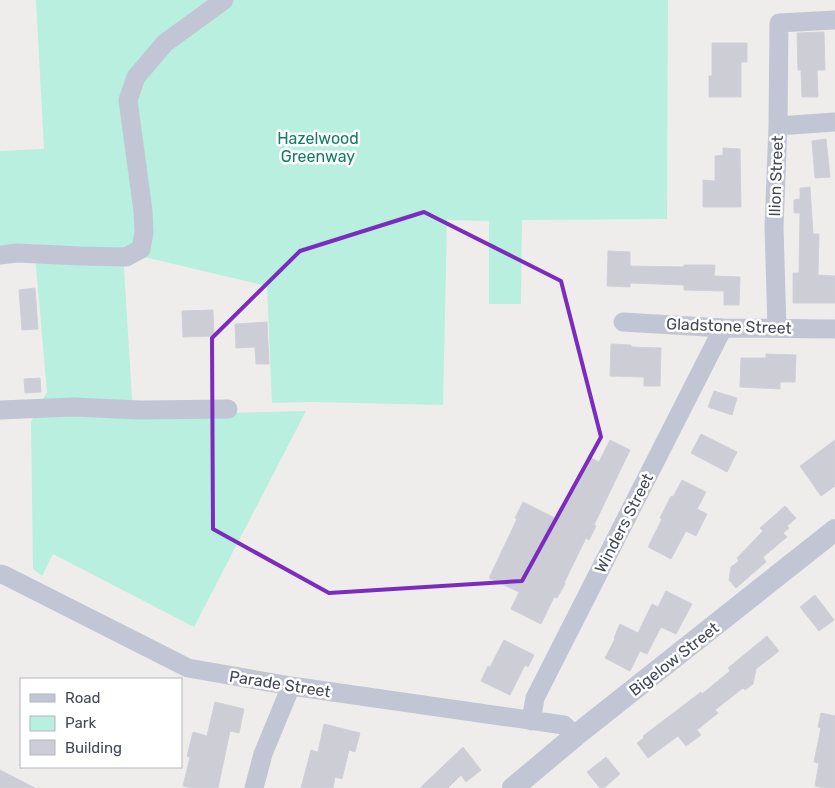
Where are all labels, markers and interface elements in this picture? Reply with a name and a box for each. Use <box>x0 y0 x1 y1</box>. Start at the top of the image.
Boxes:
park label: Hazelwood Greenway <box>277 129 359 166</box>
street label: Ilion Street <box>765 135 787 217</box>
street label: Gladstone Street <box>666 314 792 338</box>
street label: Winders Street <box>591 470 657 576</box>
street label: Bigelow Street <box>625 618 723 700</box>
street label: Parade Street <box>228 667 332 701</box>
legend <box>20 678 182 768</box>
text: Road <box>65 689 101 707</box>
text: Park <box>65 714 96 732</box>
text: Building <box>65 739 122 757</box>

